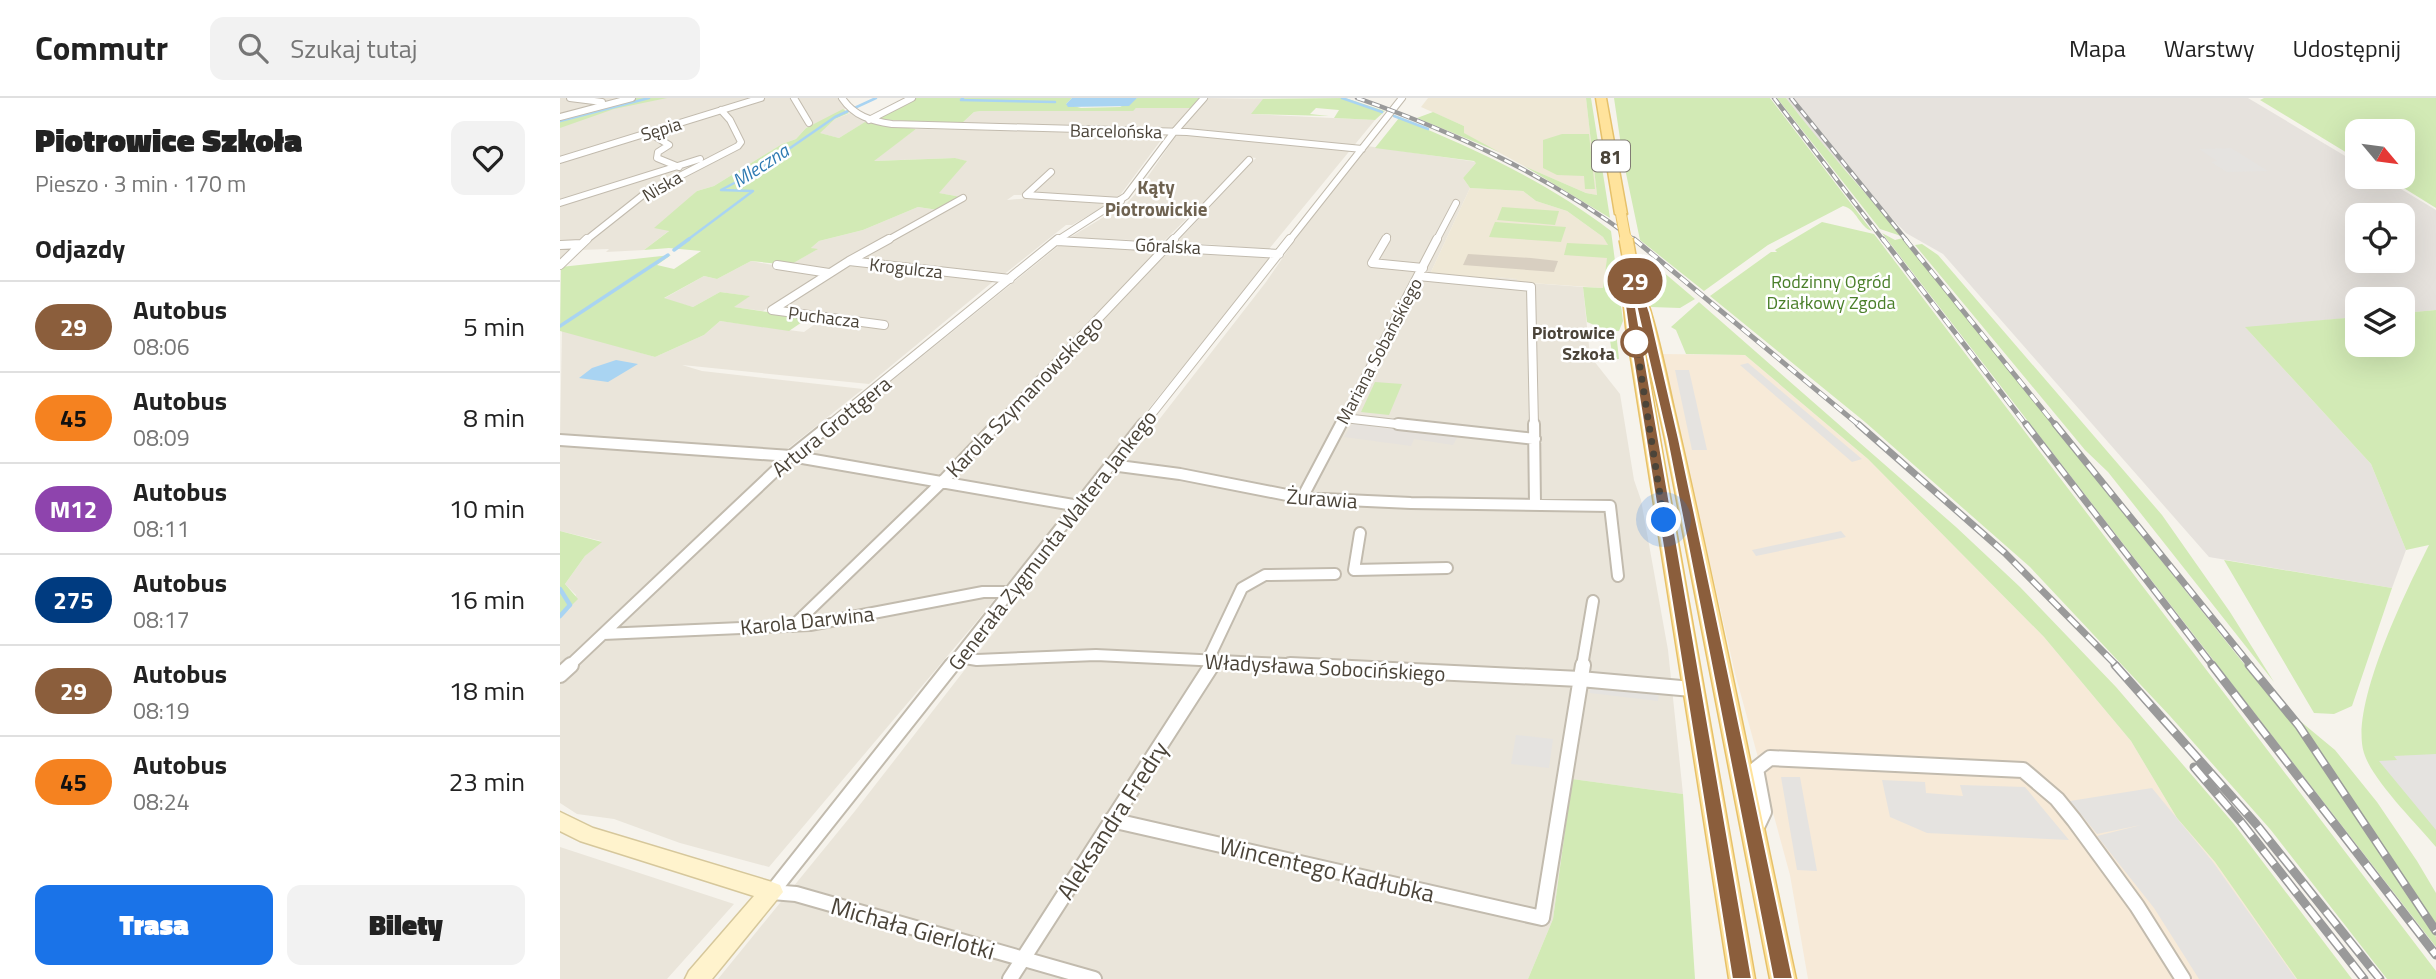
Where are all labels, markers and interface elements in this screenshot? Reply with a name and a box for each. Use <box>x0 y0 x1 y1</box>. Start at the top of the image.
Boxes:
search box <box>210 17 700 80</box>
text: Commutr <box>35 23 168 73</box>
icon: search <box>234 29 272 67</box>
text: Szukaj tutaj <box>290 29 417 68</box>
text: Mapa <box>2069 30 2126 66</box>
text: Warstwy <box>2164 30 2255 66</box>
text: Udostępnij <box>2293 30 2401 66</box>
street label: Sępia <box>637 110 685 148</box>
text: Piotrowice Szkoła <box>35 115 302 165</box>
street label: Barcelońska <box>1070 117 1162 145</box>
north arrow <box>2345 119 2415 189</box>
map controls <box>2345 119 2415 357</box>
button: heart <box>451 121 525 195</box>
water label: Mleczna <box>726 135 795 194</box>
road number: 81 <box>1592 141 1630 172</box>
street label: Niska <box>637 164 687 208</box>
text: Pieszo · 3 min · 170 m <box>35 166 246 201</box>
district label: Kąty Piotrowickie <box>1105 172 1208 223</box>
button: locate <box>2345 203 2415 273</box>
text: Odjazdy <box>35 229 125 268</box>
street label: Góralska <box>1134 231 1202 261</box>
street label: Krogulcza <box>868 251 944 285</box>
line badge: 29 <box>1604 258 1666 304</box>
text: 29 <box>1622 263 1648 299</box>
park label: Rodzinny Ogród Działkowy Zgoda <box>1766 268 1896 316</box>
street label: Mariana Sobańskiego <box>1329 273 1429 429</box>
button: layers <box>2345 287 2415 357</box>
text: Autobus <box>133 290 227 329</box>
street label: Puchacza <box>787 299 861 335</box>
text: 5 min <box>463 307 525 346</box>
street label: Karola Szymanowskiego <box>938 308 1110 484</box>
text: 29 <box>60 309 87 345</box>
place label: Piotrowice Szkoła <box>1532 319 1615 367</box>
marker: Piotrowice Szkoła <box>1621 327 1651 357</box>
text: 08:06 <box>133 329 190 364</box>
street label: Artura Grottgera <box>764 367 898 484</box>
text: Autobus <box>133 381 227 420</box>
text: 8 min <box>463 398 525 437</box>
text: 45 <box>60 400 87 436</box>
street label: Generała Zygmunta Waltera Jankego <box>940 403 1164 677</box>
text: 08:09 <box>133 420 190 455</box>
text: Autobus <box>133 472 227 511</box>
street label: Żurawia <box>1285 480 1359 516</box>
text: 10 min <box>449 489 525 528</box>
text: M12 <box>50 491 97 527</box>
your location <box>1646 502 1681 537</box>
text: 08:11 <box>133 511 190 546</box>
text: Autobus <box>133 563 227 602</box>
text: 16 min <box>449 580 525 619</box>
text: 275 <box>53 582 94 618</box>
street label: Karola Darwina <box>739 597 876 643</box>
text: 08:17 <box>133 602 190 637</box>
street label: Władysława Sobocińskiego <box>1204 645 1446 689</box>
text: Autobus <box>133 654 227 693</box>
text: 18 min <box>449 671 525 710</box>
text: 29 <box>60 673 87 709</box>
text: 08:19 <box>133 693 190 728</box>
street label: Aleksandra Fredry <box>1047 733 1177 906</box>
text: Autobus <box>133 745 227 784</box>
text: 23 min <box>449 762 525 801</box>
text: 45 <box>60 764 87 800</box>
text: 08:24 <box>133 784 190 819</box>
street label: Wincentego Kadłubka <box>1216 827 1438 911</box>
button: Trasa <box>35 885 273 965</box>
button: Bilety <box>287 885 525 965</box>
street label: Michała Gierlotki <box>827 887 999 969</box>

